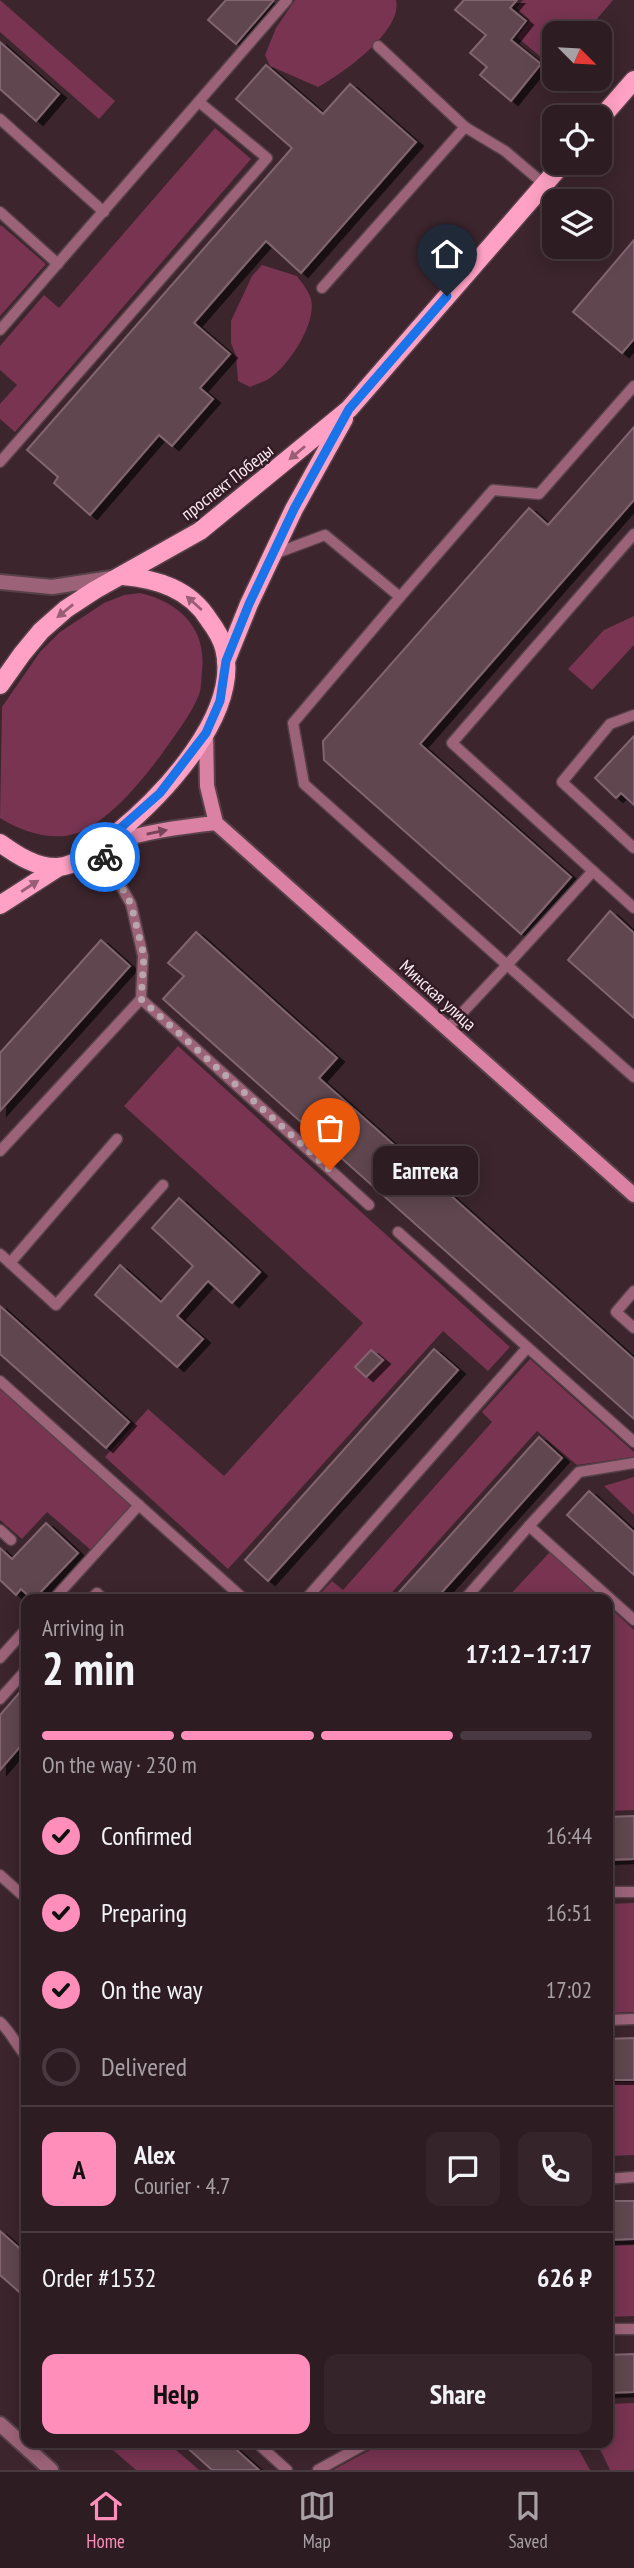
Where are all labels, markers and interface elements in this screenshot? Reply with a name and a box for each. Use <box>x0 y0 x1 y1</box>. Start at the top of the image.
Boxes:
north arrow <box>542 21 612 91</box>
map controls <box>542 21 612 259</box>
button: locate <box>542 105 612 175</box>
button: layers <box>542 189 612 259</box>
pin <box>417 224 477 296</box>
icon: home <box>428 235 466 273</box>
street label: проспект Победы <box>176 439 278 525</box>
one-way arrow <box>288 445 306 461</box>
one-way arrow <box>186 595 203 611</box>
one-way arrow <box>56 603 73 618</box>
courier <box>70 822 140 892</box>
one-way arrow <box>146 826 168 837</box>
icon: bike <box>86 838 124 876</box>
one-way arrow <box>20 880 39 893</box>
street label: Минская улица <box>395 955 481 1035</box>
pin <box>300 1098 360 1170</box>
icon: bag <box>311 1109 349 1147</box>
callout: Еаптека <box>372 1146 477 1194</box>
text: Еаптека <box>392 1156 459 1185</box>
text: Arriving in <box>42 1613 124 1642</box>
text: 17:12–17:17 <box>465 1637 592 1670</box>
text: 2 min <box>42 1638 135 1698</box>
text: On the way · 230 m <box>42 1750 197 1779</box>
icon: check <box>42 1817 80 1855</box>
text: Confirmed <box>101 1819 192 1852</box>
text: 16:44 <box>546 1821 592 1850</box>
icon: check <box>42 1894 80 1932</box>
text: Preparing <box>101 1896 187 1929</box>
text: 16:51 <box>546 1898 592 1927</box>
icon: check <box>42 1971 80 2009</box>
text: On the way <box>101 1973 203 2006</box>
text: 17:02 <box>546 1975 592 2004</box>
text: Delivered <box>101 2050 187 2083</box>
button: chat <box>426 2132 500 2206</box>
button: phone <box>518 2132 592 2206</box>
text: Alex <box>134 2138 175 2171</box>
text: A <box>72 2153 86 2186</box>
text: Courier · 4.7 <box>134 2171 230 2200</box>
text: Order #1532 <box>42 2261 157 2294</box>
text: 626 ₽ <box>537 2261 592 2294</box>
button: Help <box>42 2354 310 2434</box>
button: Share <box>324 2354 592 2434</box>
tab: Home <box>86 2487 125 2553</box>
tab: Map <box>298 2487 336 2553</box>
tab: Saved <box>508 2487 548 2553</box>

